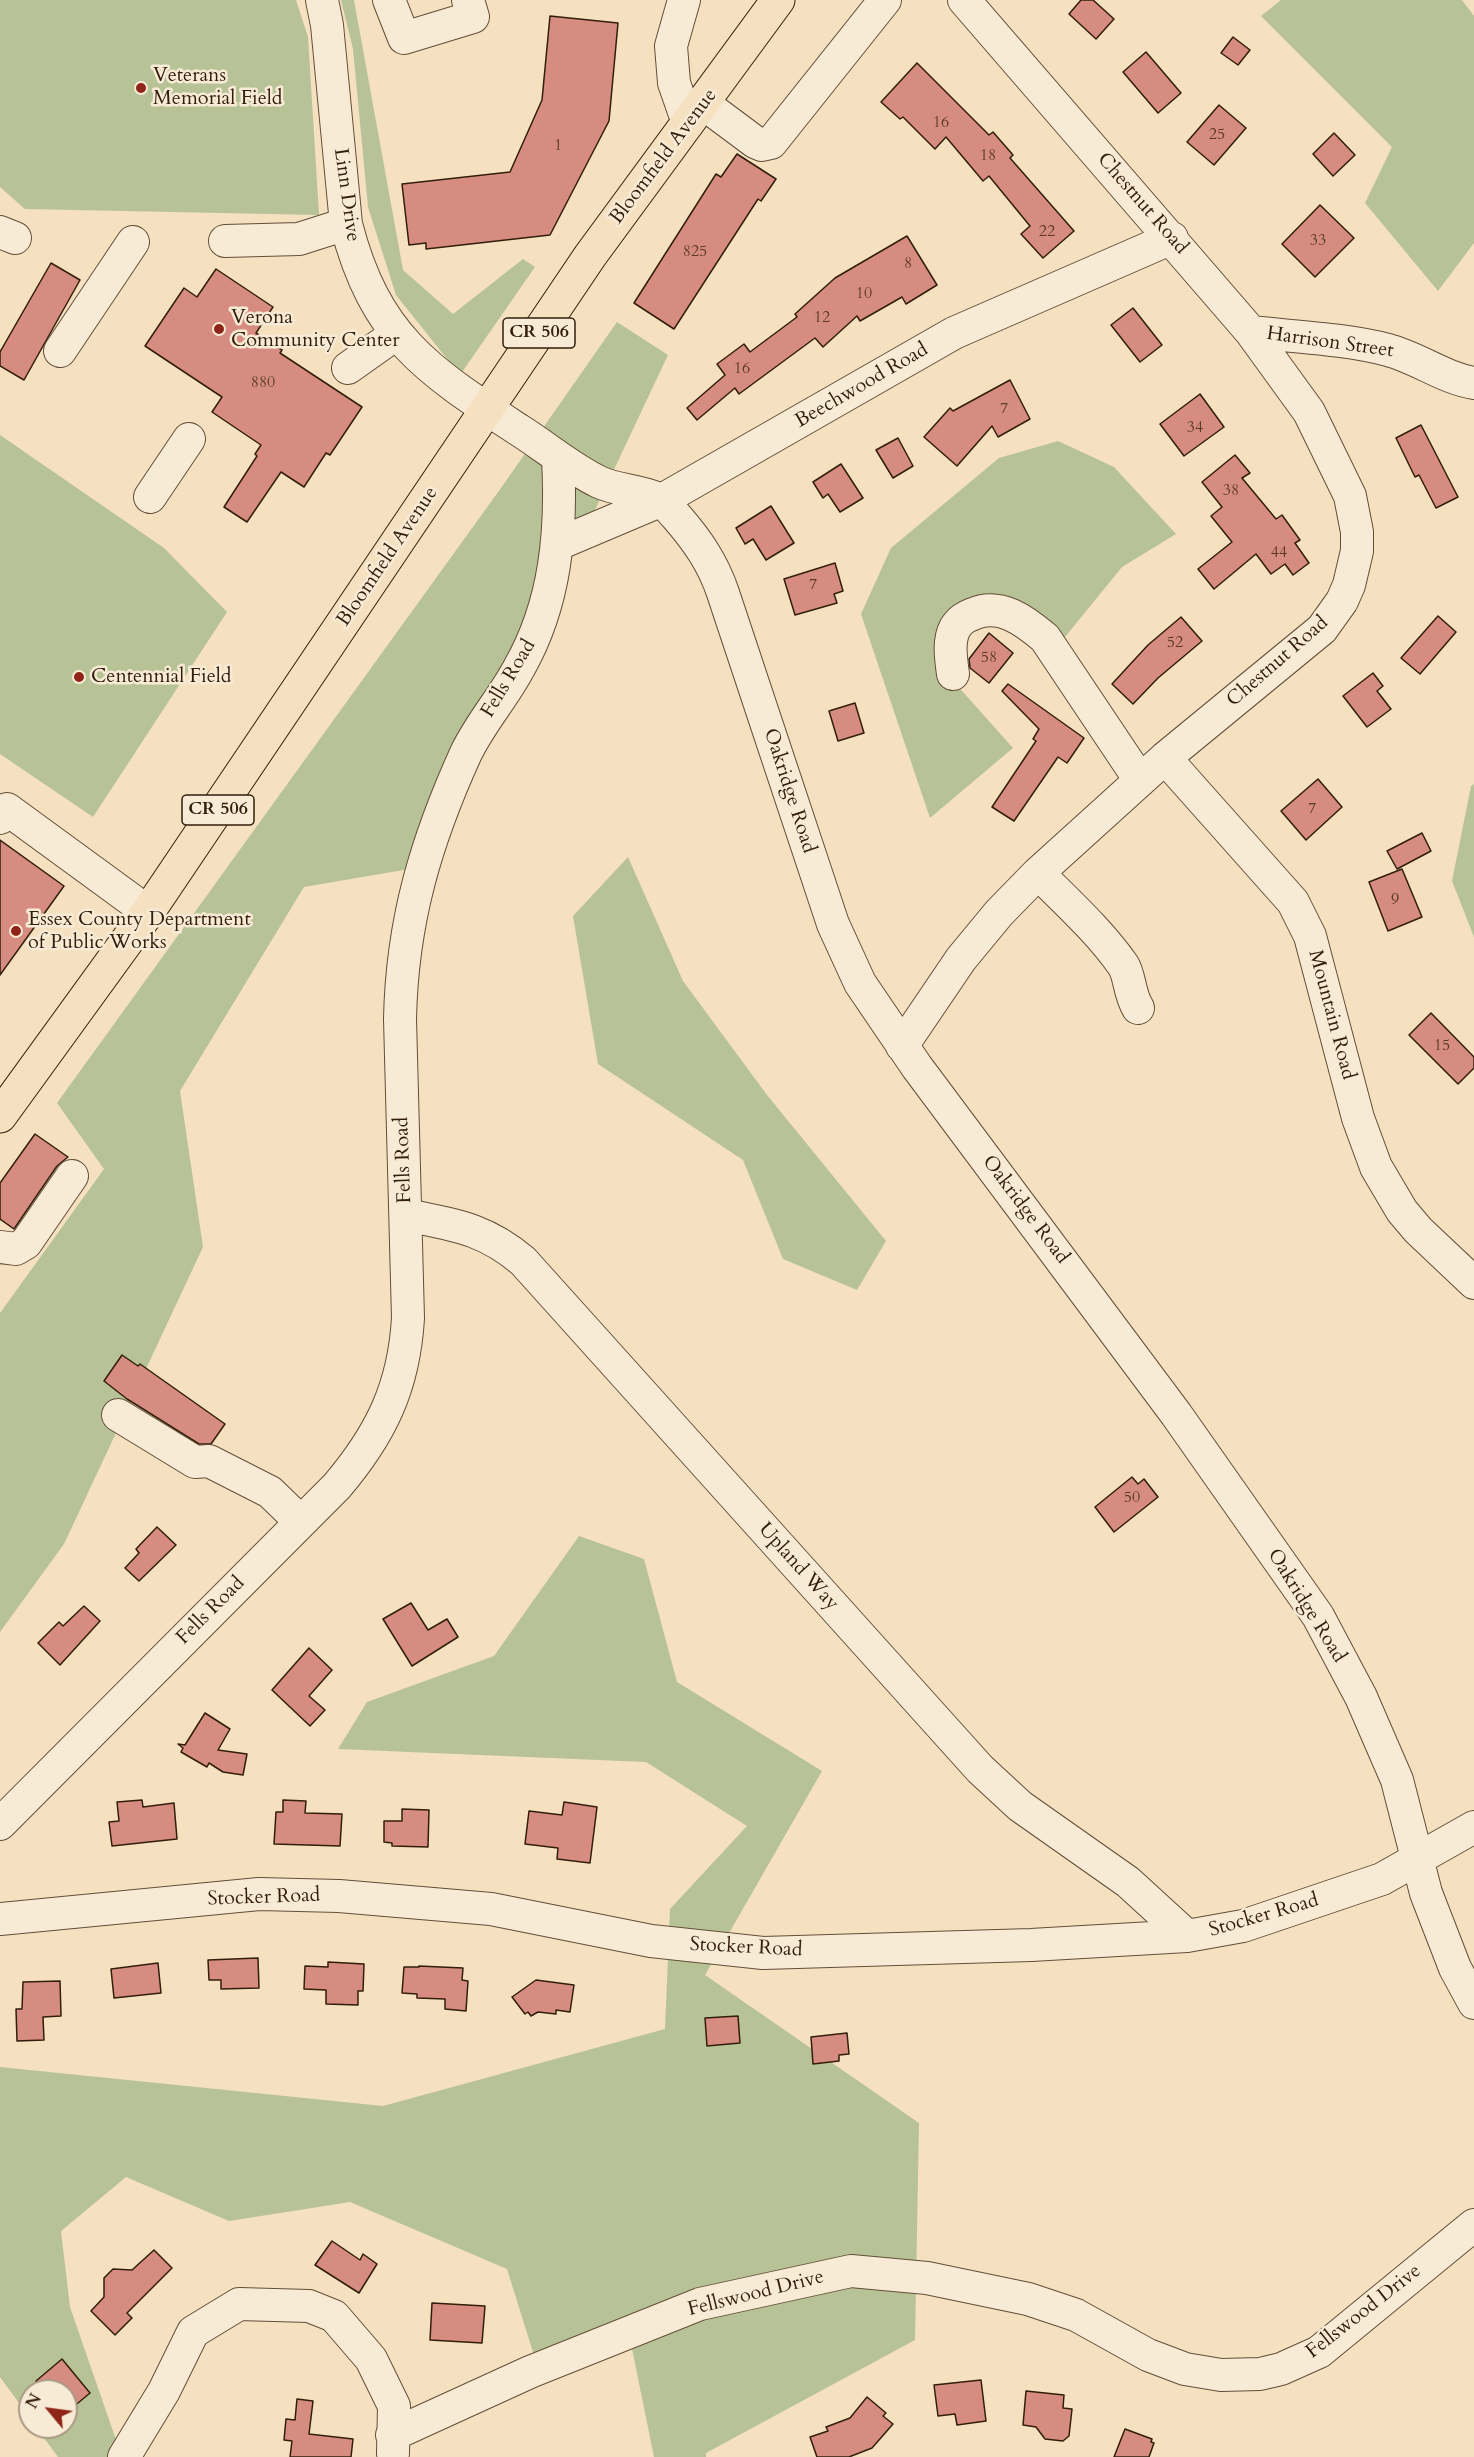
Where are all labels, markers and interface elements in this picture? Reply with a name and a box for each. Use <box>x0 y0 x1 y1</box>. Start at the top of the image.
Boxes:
place label: Veterans Memorial Field <box>153 64 283 111</box>
marker: Veterans Memorial Field <box>134 81 148 95</box>
street label: Bloomfield Avenue <box>605 84 723 230</box>
house number: 16 <box>933 113 949 133</box>
house number: 25 <box>1209 125 1225 145</box>
house number: 1 <box>554 136 562 156</box>
house number: 18 <box>980 146 996 166</box>
street label: Linn Drive <box>328 147 364 243</box>
street label: Chestnut Road <box>1091 148 1193 260</box>
house number: 22 <box>1039 222 1055 242</box>
house number: 33 <box>1310 231 1326 251</box>
house number: 825 <box>683 242 707 262</box>
house number: 8 <box>904 254 912 274</box>
house number: 10 <box>856 284 872 304</box>
place label: Verona Community Center <box>231 306 400 353</box>
house number: 12 <box>814 308 830 328</box>
road number: CR 506 <box>503 318 575 348</box>
marker: Verona Community Center <box>212 322 226 336</box>
street label: Harrison Street <box>1265 322 1395 364</box>
street label: Beechwood Road <box>791 338 933 434</box>
house number: 16 <box>734 359 750 379</box>
house number: 880 <box>251 373 275 393</box>
house number: 7 <box>1000 399 1008 419</box>
house number: 34 <box>1187 418 1203 438</box>
house number: 38 <box>1223 481 1239 501</box>
street label: Bloomfield Avenue <box>332 483 444 631</box>
house number: 44 <box>1271 543 1287 563</box>
house number: 7 <box>809 575 817 595</box>
street label: Chestnut Road <box>1222 611 1334 713</box>
house number: 52 <box>1167 633 1183 653</box>
street label: Fells Road <box>476 636 542 722</box>
house number: 58 <box>981 648 997 668</box>
place label: Centennial Field <box>91 665 231 689</box>
marker: Centennial Field <box>72 670 86 684</box>
street label: Oakridge Road <box>758 726 820 856</box>
road number: CR 506 <box>182 795 254 825</box>
house number: 7 <box>1308 799 1316 819</box>
house number: 9 <box>1391 890 1399 910</box>
place label: Essex County Department of Public Works <box>28 908 251 955</box>
marker: Essex County Department of Public Works <box>9 924 23 938</box>
street label: Mountain Road <box>1302 948 1360 1082</box>
house number: 15 <box>1434 1036 1450 1056</box>
street label: Fells Road <box>390 1116 418 1204</box>
street label: Oakridge Road <box>976 1151 1074 1269</box>
house number: 50 <box>1124 1488 1140 1508</box>
street label: Upland Way <box>752 1518 844 1616</box>
street label: Oakridge Road <box>1261 1545 1351 1667</box>
street label: Fells Road <box>172 1572 250 1650</box>
street label: Stocker Road <box>207 1884 321 1912</box>
street label: Stocker Road <box>1207 1889 1321 1943</box>
street label: Stocker Road <box>689 1933 803 1963</box>
street label: Fellswood Drive <box>1302 2260 1426 2364</box>
street label: Fellswood Drive <box>685 2265 827 2323</box>
north arrow <box>18 2379 78 2439</box>
text: N <box>21 2390 47 2413</box>

